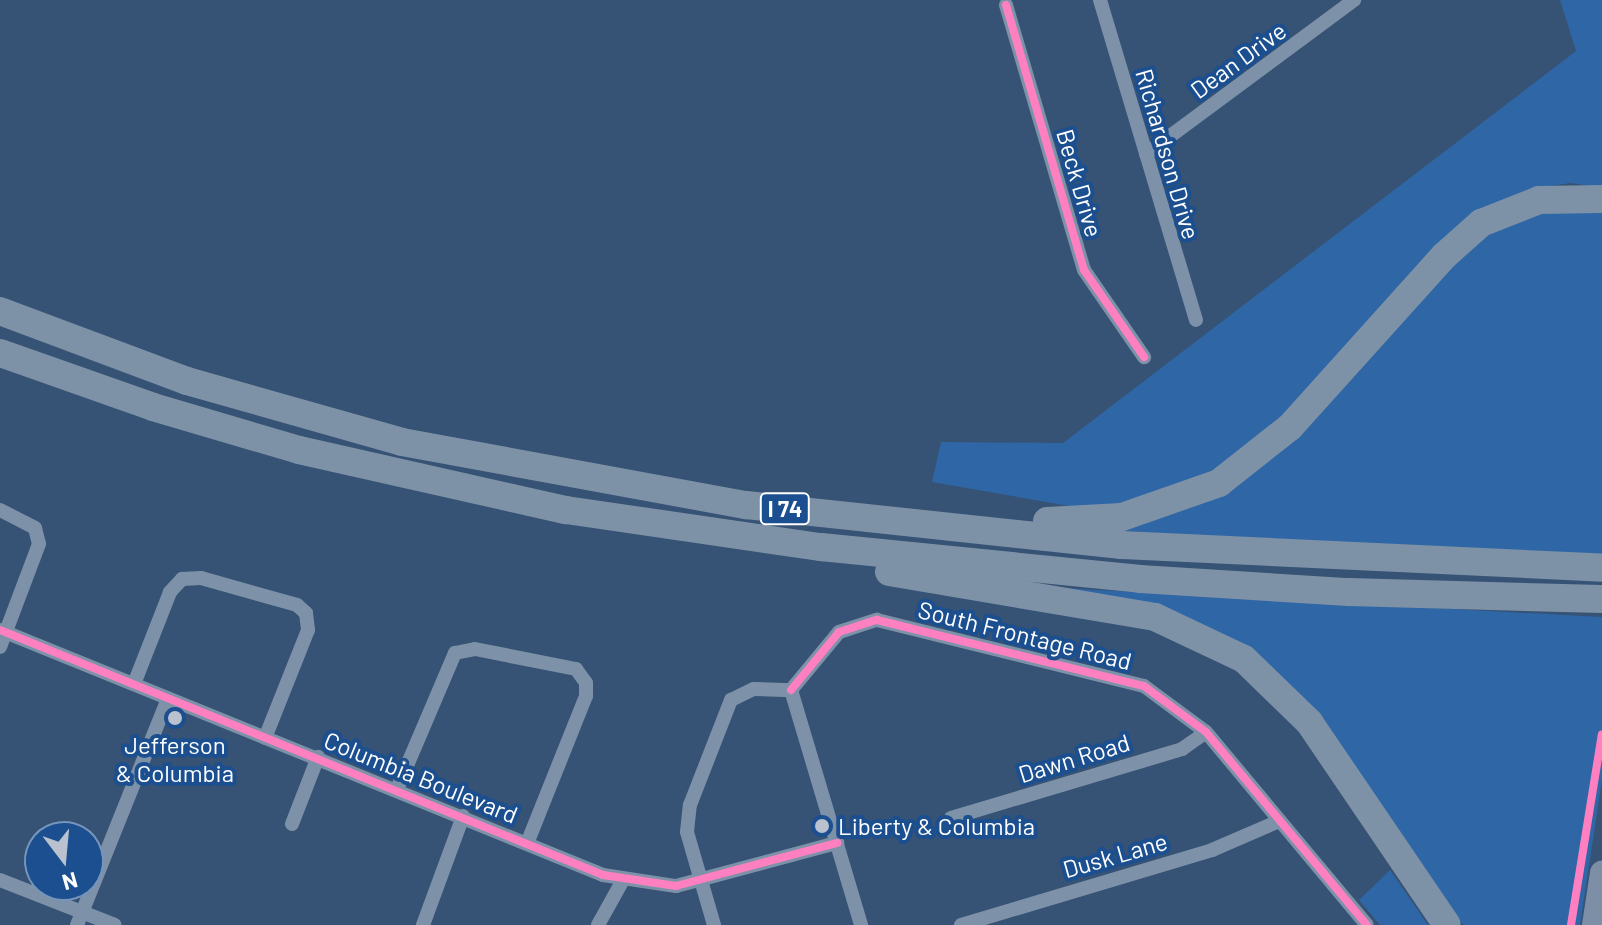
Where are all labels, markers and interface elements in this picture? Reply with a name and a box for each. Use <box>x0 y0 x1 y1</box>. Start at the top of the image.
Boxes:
street label: Dean Drive <box>1185 16 1291 104</box>
street label: Richardson Drive <box>1130 65 1206 243</box>
street label: Beck Drive <box>1051 126 1109 240</box>
road number: I 74 <box>759 491 811 527</box>
street label: South Frontage Road <box>915 595 1135 675</box>
marker: Jefferson & Columbia <box>166 709 184 727</box>
street label: Columbia Boulevard <box>320 725 522 829</box>
street label: Dawn Road <box>1015 727 1133 789</box>
place label: Jefferson & Columbia <box>116 731 234 787</box>
place label: Liberty & Columbia <box>838 812 1035 840</box>
marker: Liberty & Columbia <box>813 817 831 835</box>
north arrow <box>24 821 104 901</box>
street label: Dusk Lane <box>1060 826 1170 884</box>
text: N <box>59 868 81 897</box>

